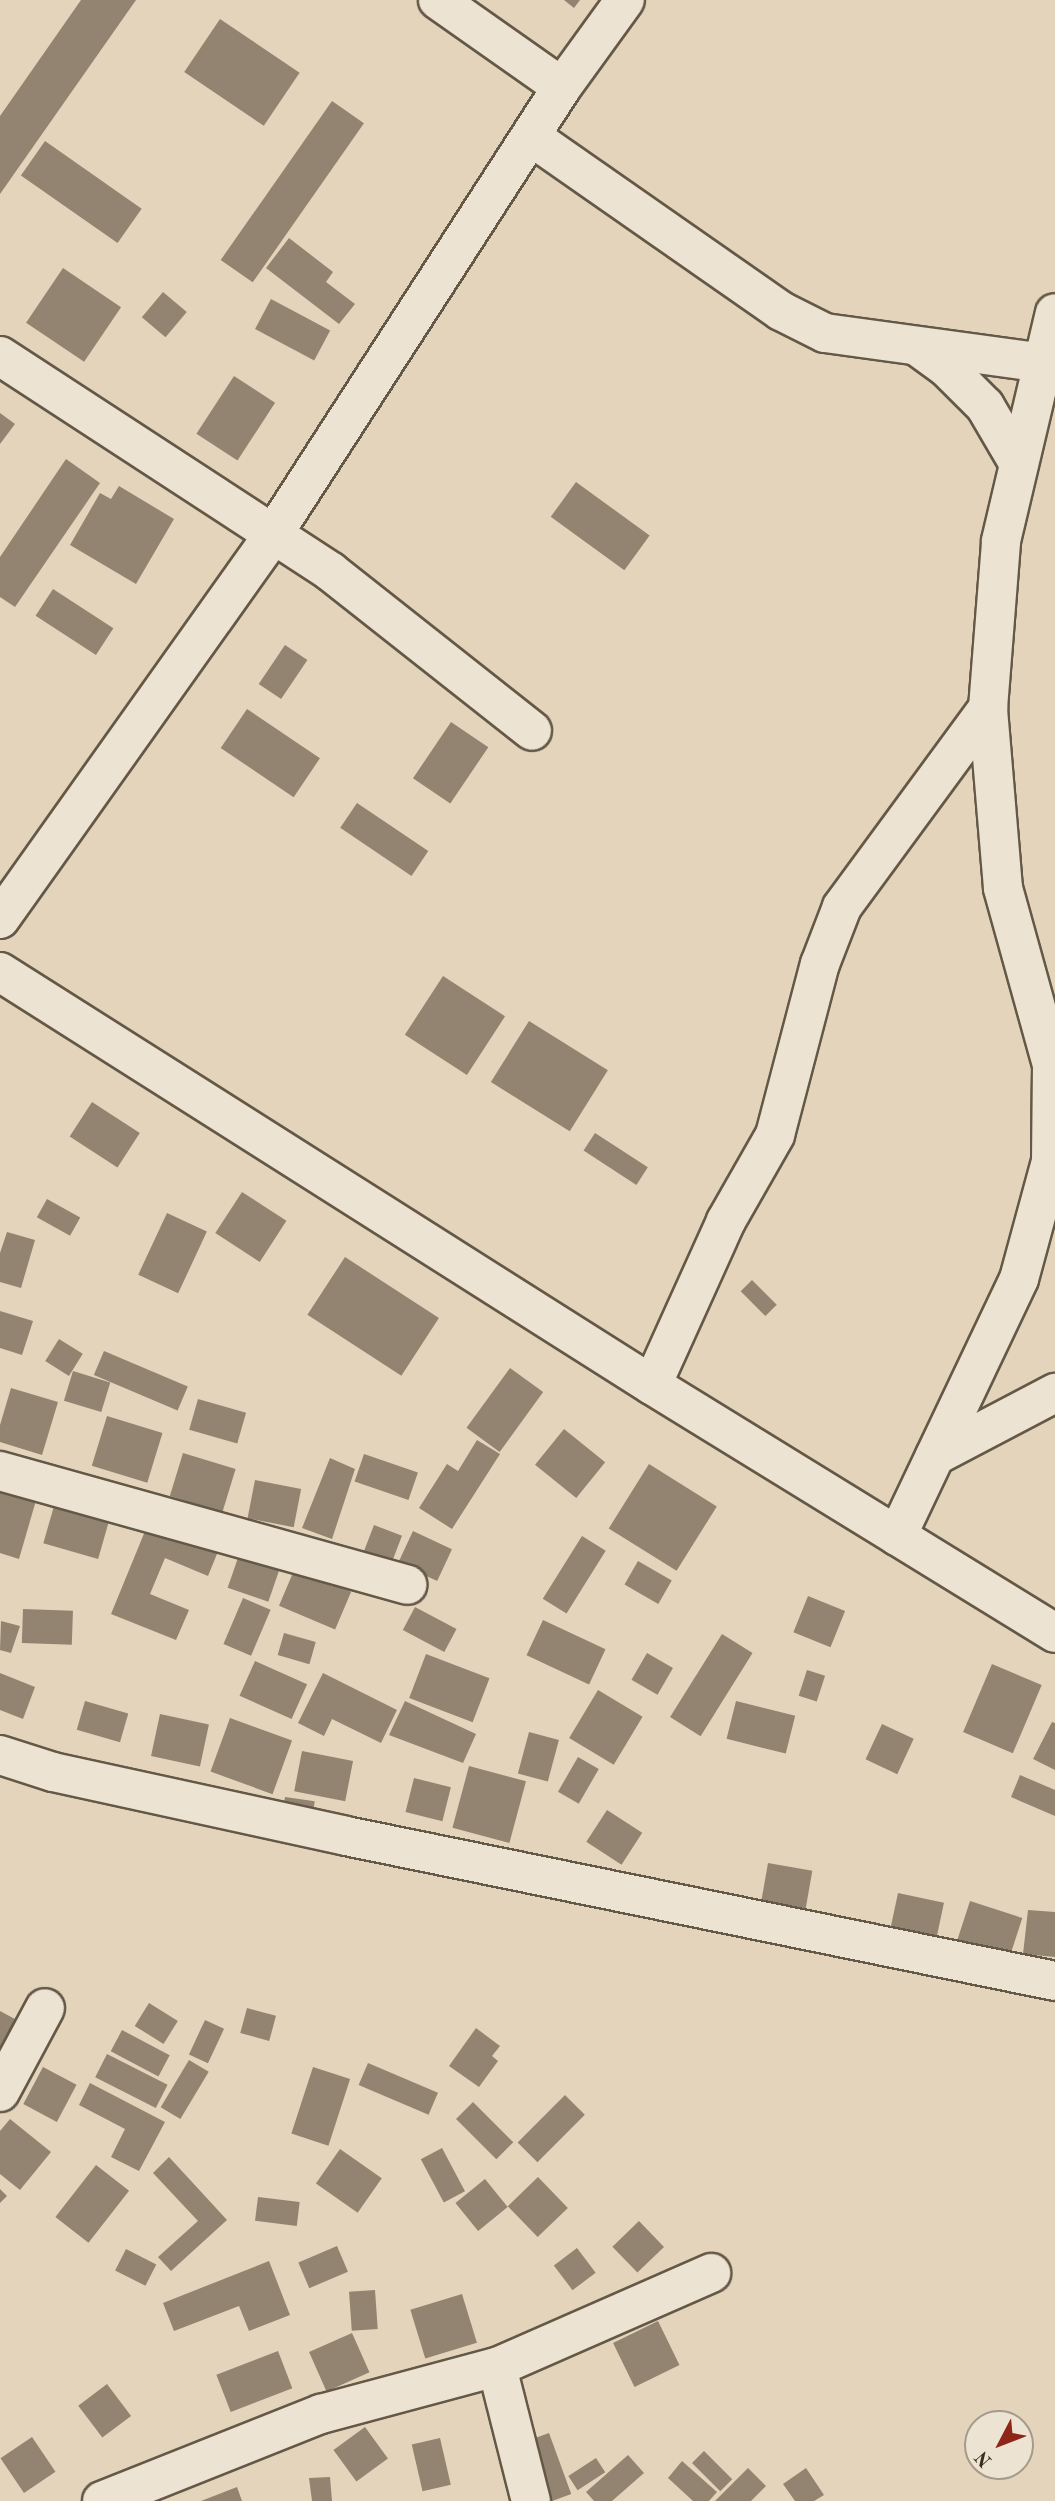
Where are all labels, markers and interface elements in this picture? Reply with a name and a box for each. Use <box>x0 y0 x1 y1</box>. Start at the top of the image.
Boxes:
north arrow <box>964 2410 1034 2480</box>
text: N <box>973 2446 996 2470</box>

